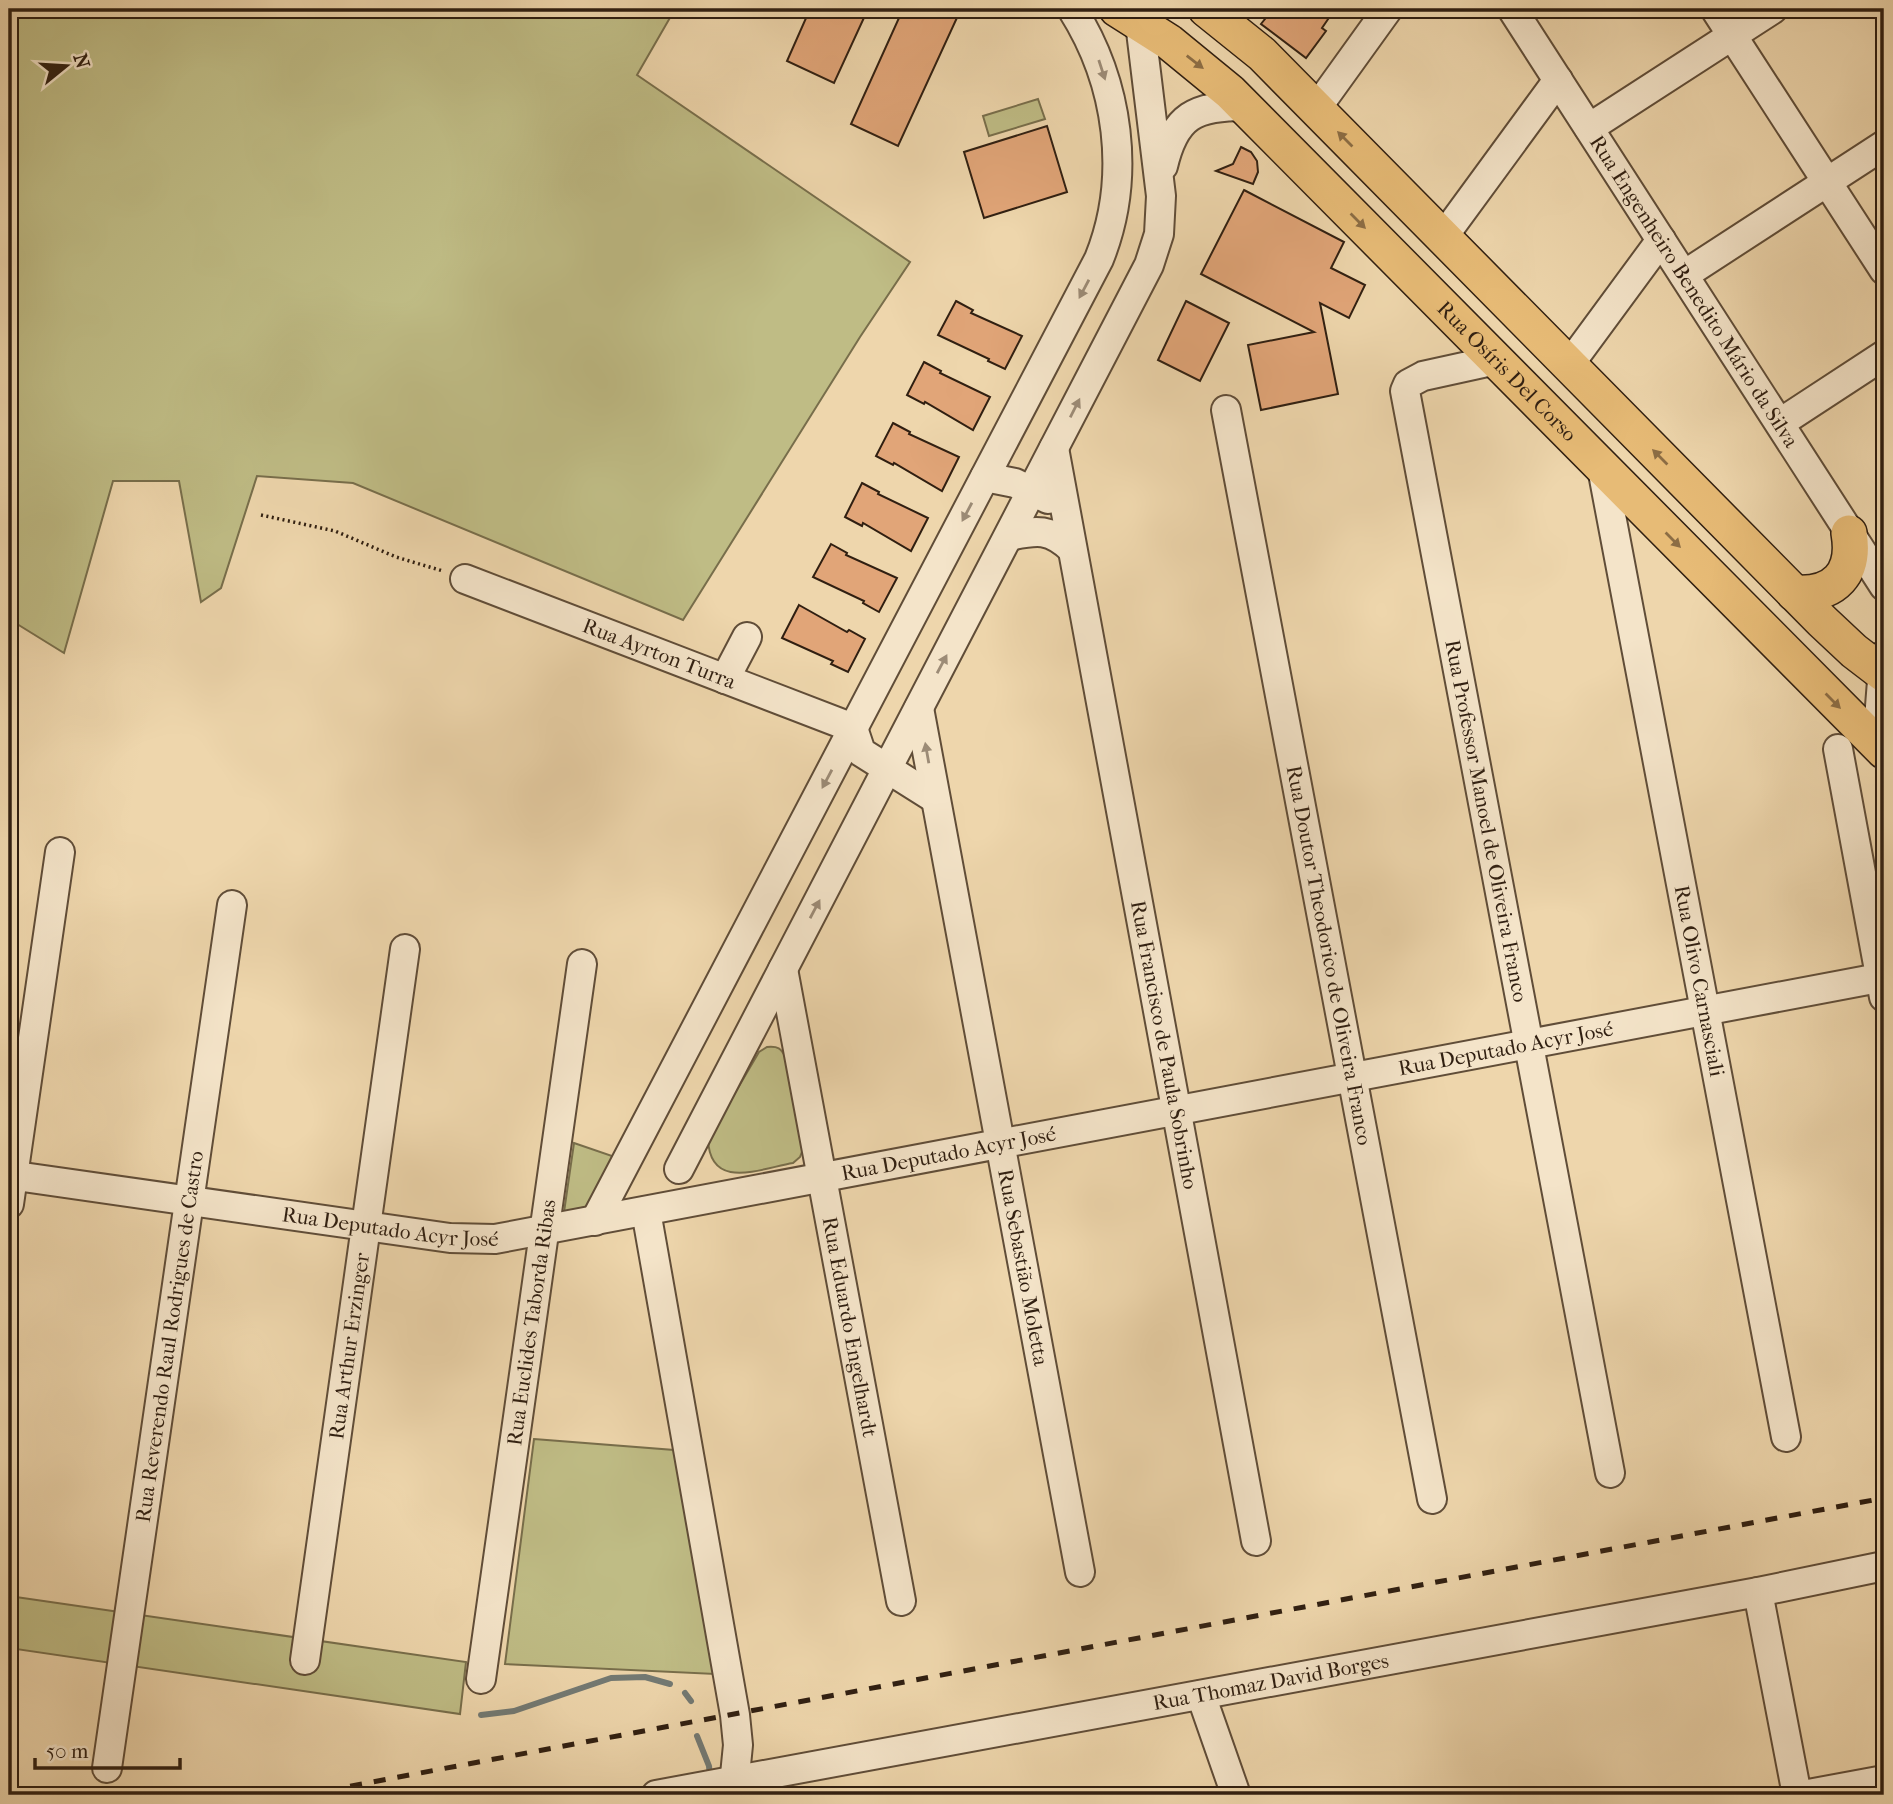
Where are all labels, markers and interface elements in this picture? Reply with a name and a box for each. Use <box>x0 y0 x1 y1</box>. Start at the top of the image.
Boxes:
north arrow <box>32 32 102 102</box>
text: N <box>69 51 94 72</box>
one-way arrow <box>1186 55 1204 70</box>
one-way arrow <box>1097 60 1107 81</box>
one-way arrow <box>1337 130 1354 147</box>
street label: Rua Engenheiro Benedito Mário da Silva <box>1585 131 1804 452</box>
one-way arrow <box>1350 213 1366 229</box>
one-way arrow <box>1078 279 1089 299</box>
street label: Rua Osíris Del Corso <box>1433 296 1582 446</box>
one-way arrow <box>1070 398 1081 418</box>
one-way arrow <box>1652 450 1669 466</box>
one-way arrow <box>961 503 973 523</box>
one-way arrow <box>1664 531 1681 547</box>
street label: Rua Ayrton Turra <box>579 613 739 694</box>
street label: Rua Professor Manoel de Oliveira Franco <box>1440 638 1533 1004</box>
one-way arrow <box>936 653 948 673</box>
one-way arrow <box>1824 693 1841 710</box>
one-way arrow <box>921 742 932 764</box>
street label: Rua Doutor Theodorico de Oliveira Franco <box>1281 763 1377 1147</box>
one-way arrow <box>821 769 832 789</box>
street label: Rua Olivo Carnasciali <box>1669 883 1729 1079</box>
one-way arrow <box>809 899 820 919</box>
street label: Rua Francisco de Paula Sobrinho <box>1126 899 1203 1191</box>
street label: Rua Deputado Acyr José <box>1396 1016 1615 1080</box>
street label: Rua Deputado Acyr José <box>839 1121 1058 1185</box>
street label: Rua Reverendo Raul Rodrigues de Castro <box>131 1149 208 1524</box>
street label: Rua Sebastião Moletta <box>993 1167 1053 1368</box>
street label: Rua Euclides Taborda Ribas <box>502 1198 561 1447</box>
street label: Rua Deputado Acyr José <box>280 1202 499 1251</box>
street label: Rua Eduardo Engelhardt <box>817 1215 882 1439</box>
street label: Rua Arthur Erzinger <box>324 1251 374 1441</box>
street label: Rua Thomaz David Borges <box>1151 1648 1391 1715</box>
scale bar <box>35 1727 180 1771</box>
text: 50 m <box>46 1739 89 1763</box>

